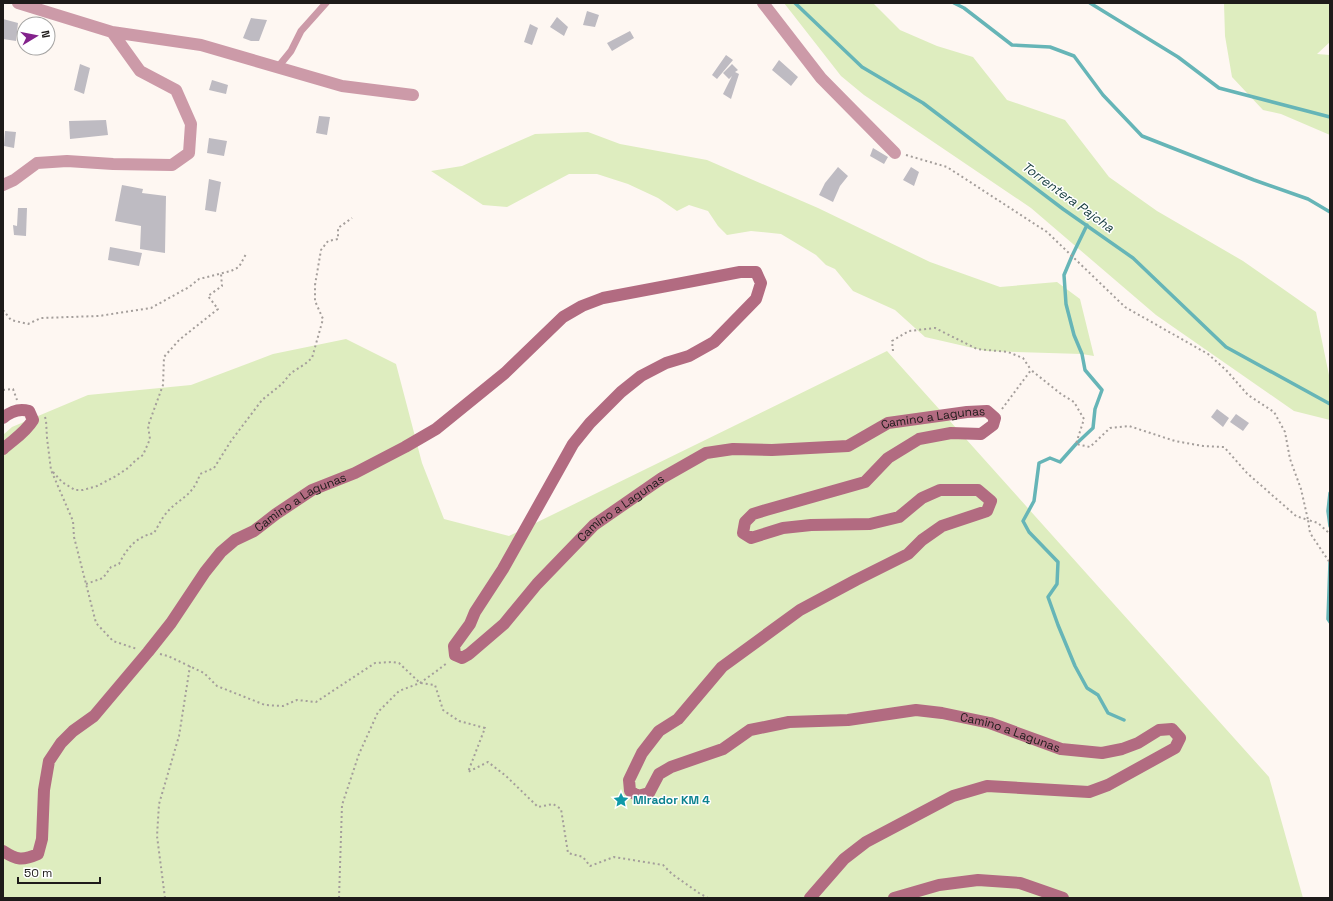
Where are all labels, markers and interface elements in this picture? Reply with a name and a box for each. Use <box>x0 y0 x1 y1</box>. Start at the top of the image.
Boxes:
north arrow <box>16 16 56 56</box>
text: N <box>38 29 53 39</box>
water label: Torrentera Pajcha <box>1019 158 1118 236</box>
street label: Camino a Lagunas <box>878 403 986 433</box>
street label: Camino a Lagunas <box>251 469 349 536</box>
street label: Camino a Lagunas <box>574 471 667 546</box>
street label: Camino a Lagunas <box>959 709 1063 756</box>
place icon: Mirador KM 4 <box>612 791 630 809</box>
place label: Mirador KM 4 <box>633 792 710 808</box>
scale bar <box>18 859 100 885</box>
text: 50 m <box>24 865 52 881</box>

